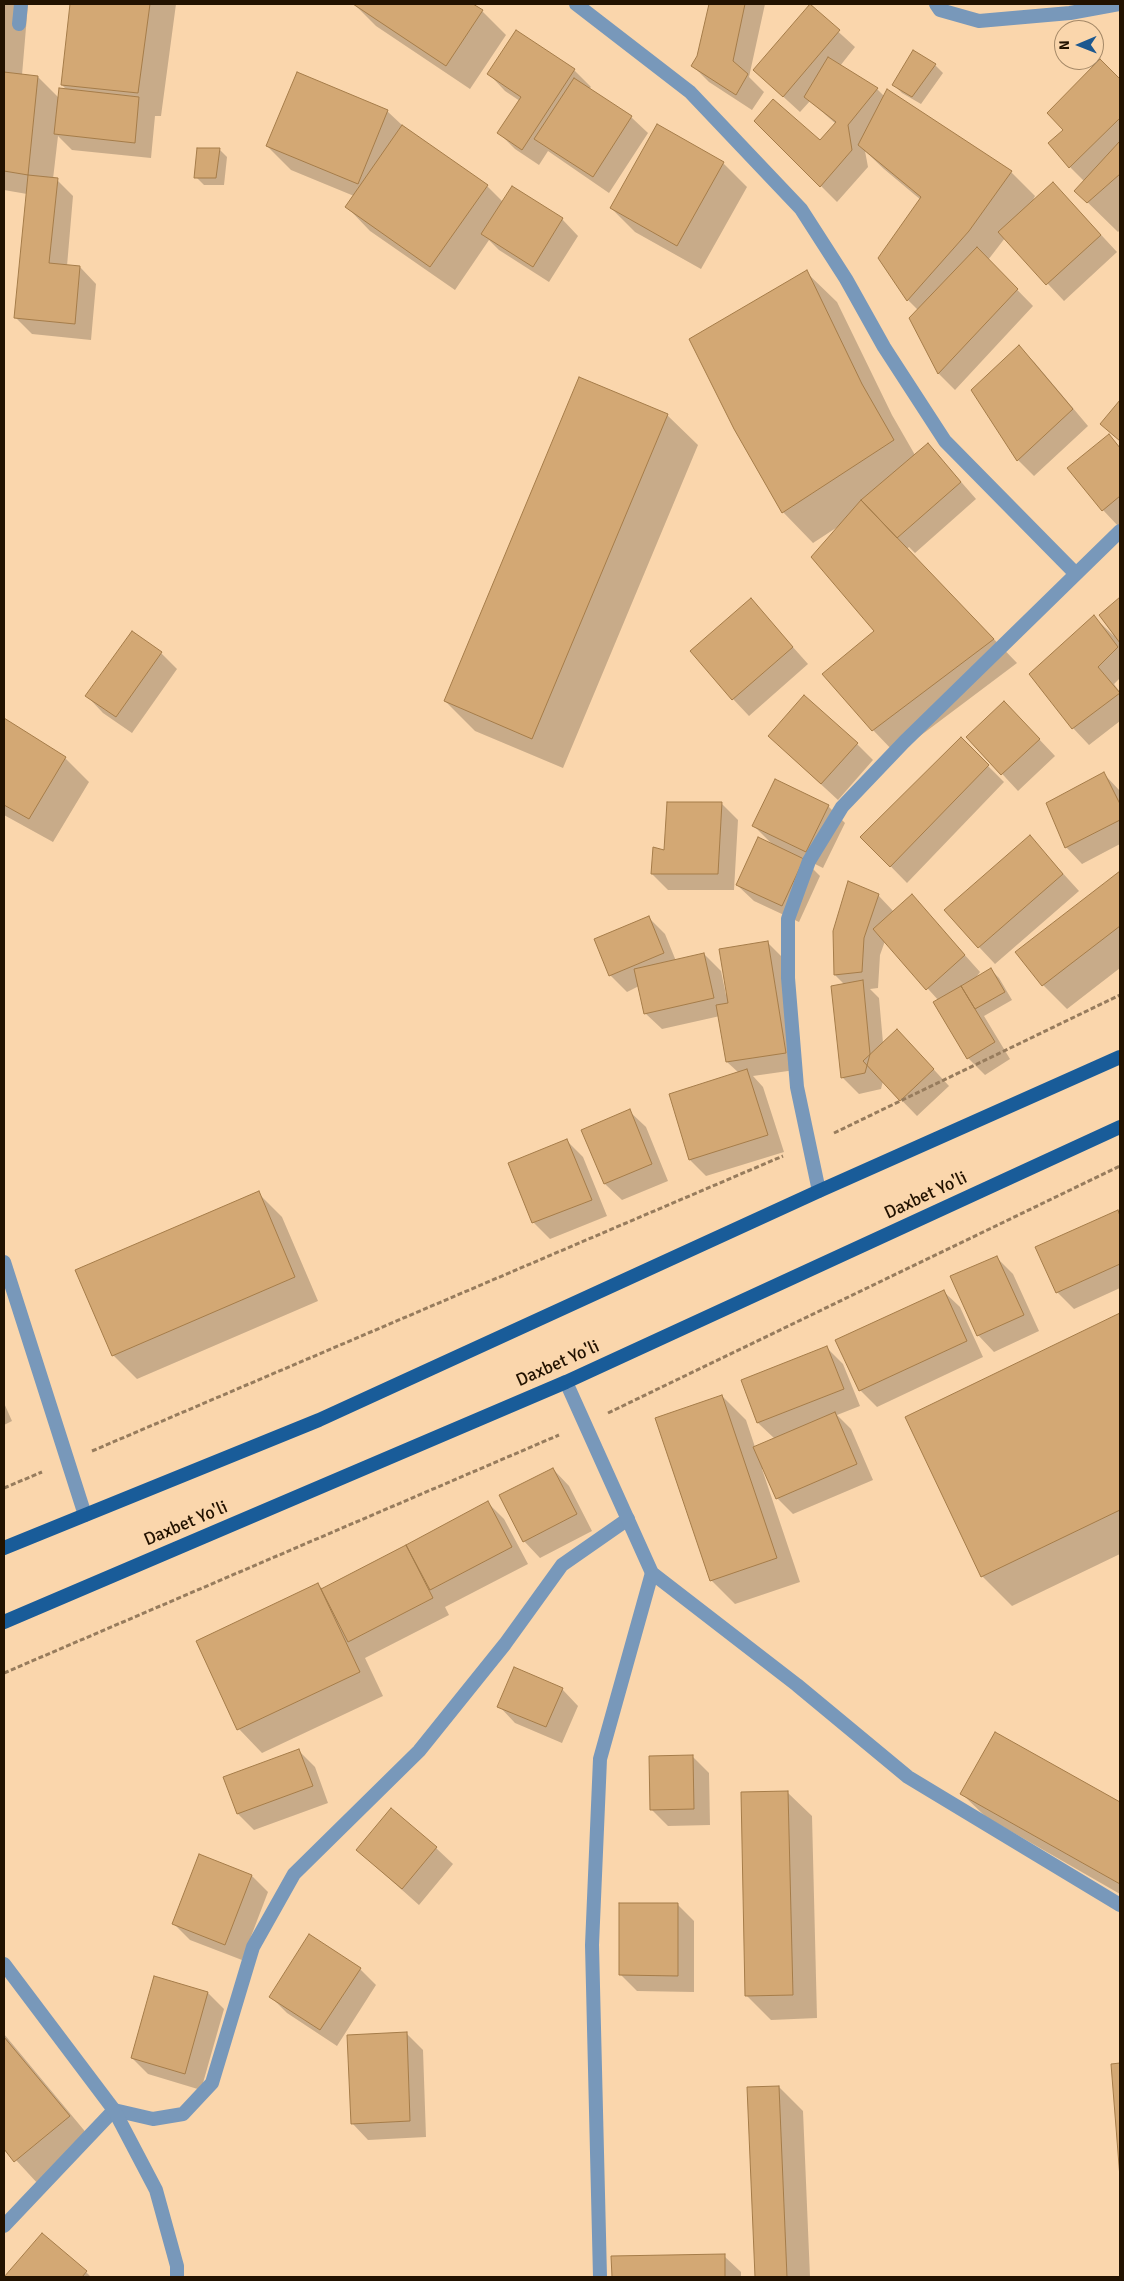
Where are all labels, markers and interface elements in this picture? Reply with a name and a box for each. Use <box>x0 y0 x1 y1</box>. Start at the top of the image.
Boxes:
north arrow <box>1054 20 1104 70</box>
text: N <box>1056 40 1073 50</box>
street label: Daxbet Yo'li <box>881 1167 971 1225</box>
street label: Daxbet Yo'li <box>513 1336 603 1392</box>
street label: Daxbet Yo'li <box>141 1497 231 1551</box>

